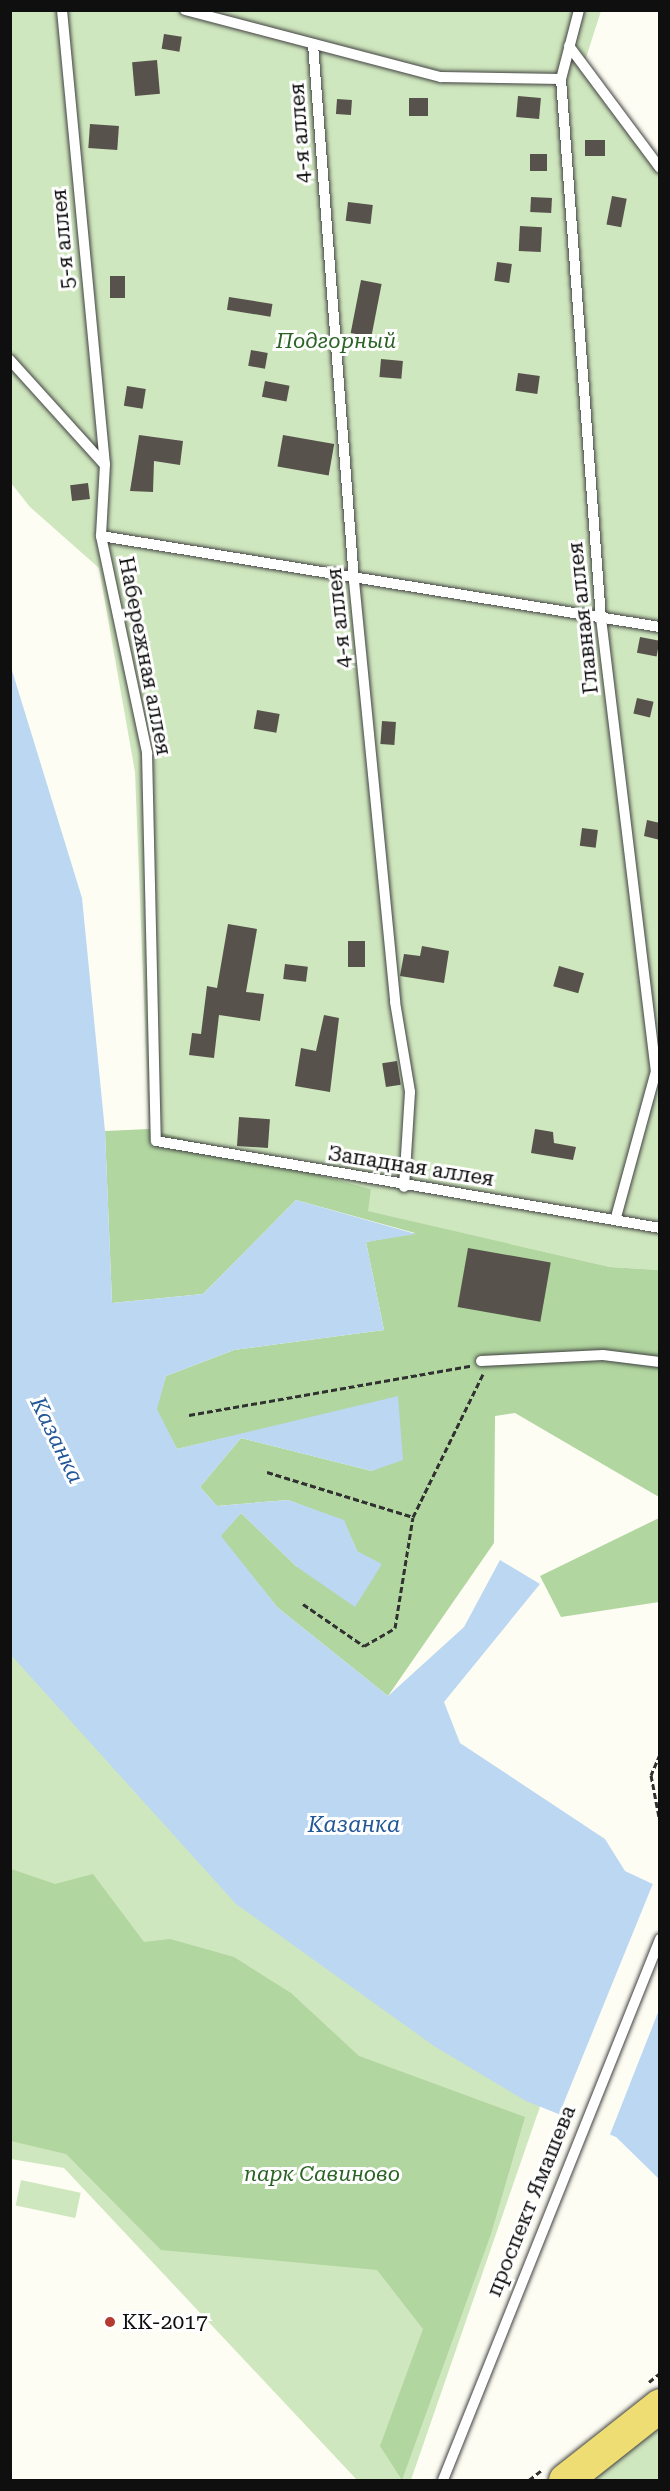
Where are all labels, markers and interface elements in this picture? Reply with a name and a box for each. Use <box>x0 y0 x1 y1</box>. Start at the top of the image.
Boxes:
street label: 4-я аллея <box>284 82 316 184</box>
street label: 5-я аллея <box>46 188 80 290</box>
park label: Подгорный <box>276 328 396 354</box>
street label: Главная аллея <box>562 541 604 695</box>
street label: Набережная аллея <box>113 555 177 757</box>
street label: 4-я аллея <box>321 567 357 669</box>
street label: Западная аллея <box>326 1140 496 1192</box>
water label: Казанка <box>25 1393 89 1487</box>
water label: Казанка <box>308 1812 400 1838</box>
street label: проспект Ямашева <box>481 2102 581 2300</box>
park label: парк Савиново <box>244 2161 400 2187</box>
place label: КК-2017 <box>122 2309 208 2335</box>
marker: КК-2017 <box>103 2315 117 2329</box>

